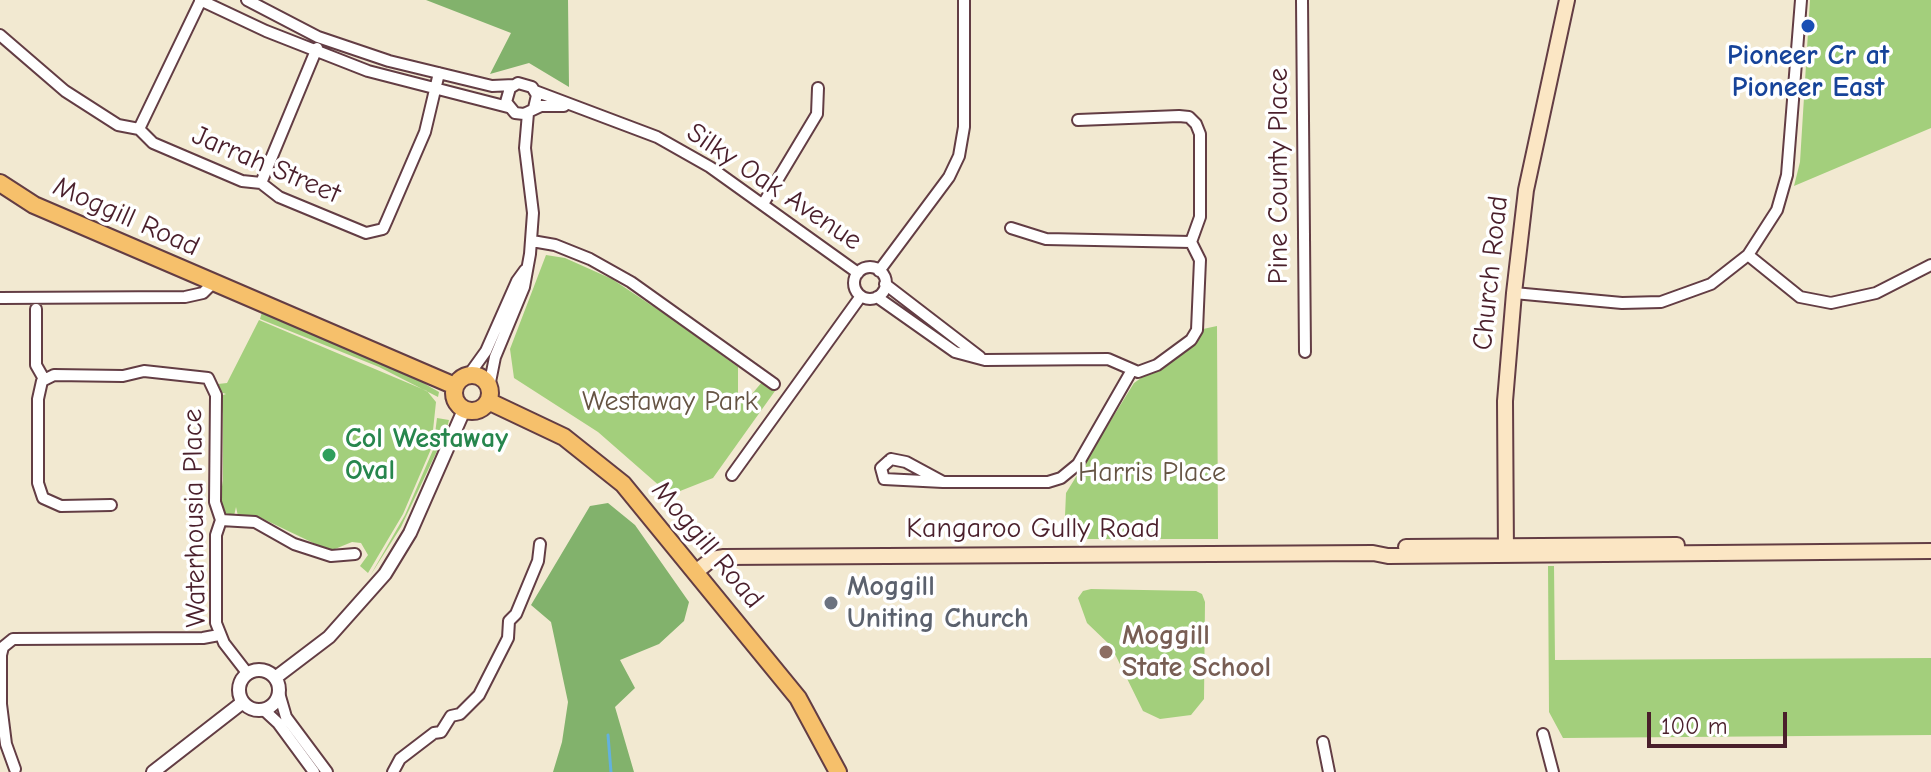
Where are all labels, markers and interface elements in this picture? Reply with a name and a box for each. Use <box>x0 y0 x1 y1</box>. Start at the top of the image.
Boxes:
marker: Pioneer Cr at Pioneer East <box>1799 17 1817 35</box>
place label: Pioneer Cr at Pioneer East <box>1727 39 1889 105</box>
street label: Pine County Place <box>1262 68 1296 284</box>
street label: Silky Oak Avenue <box>680 116 868 258</box>
street label: Jarrah Street <box>187 119 345 211</box>
street label: Moggill Road <box>48 170 204 264</box>
street label: Church Road <box>1466 194 1516 352</box>
park label: Westaway Park <box>582 385 758 419</box>
street label: Waterhousia Place <box>176 408 214 628</box>
place label: Col Westaway Oval <box>345 422 508 488</box>
marker: Col Westaway Oval <box>320 446 338 464</box>
park label: Harris Place <box>1078 456 1226 490</box>
street label: Moggill Road <box>644 474 770 616</box>
street label: Kangaroo Gully Road <box>906 512 1160 546</box>
place label: Moggill Uniting Church <box>847 570 1029 636</box>
marker: Moggill Uniting Church <box>822 594 840 612</box>
place label: Moggill State School <box>1122 619 1271 685</box>
marker: Moggill State School <box>1097 643 1115 661</box>
scale bar <box>1651 696 1791 746</box>
text: 100 m <box>1661 712 1728 740</box>

